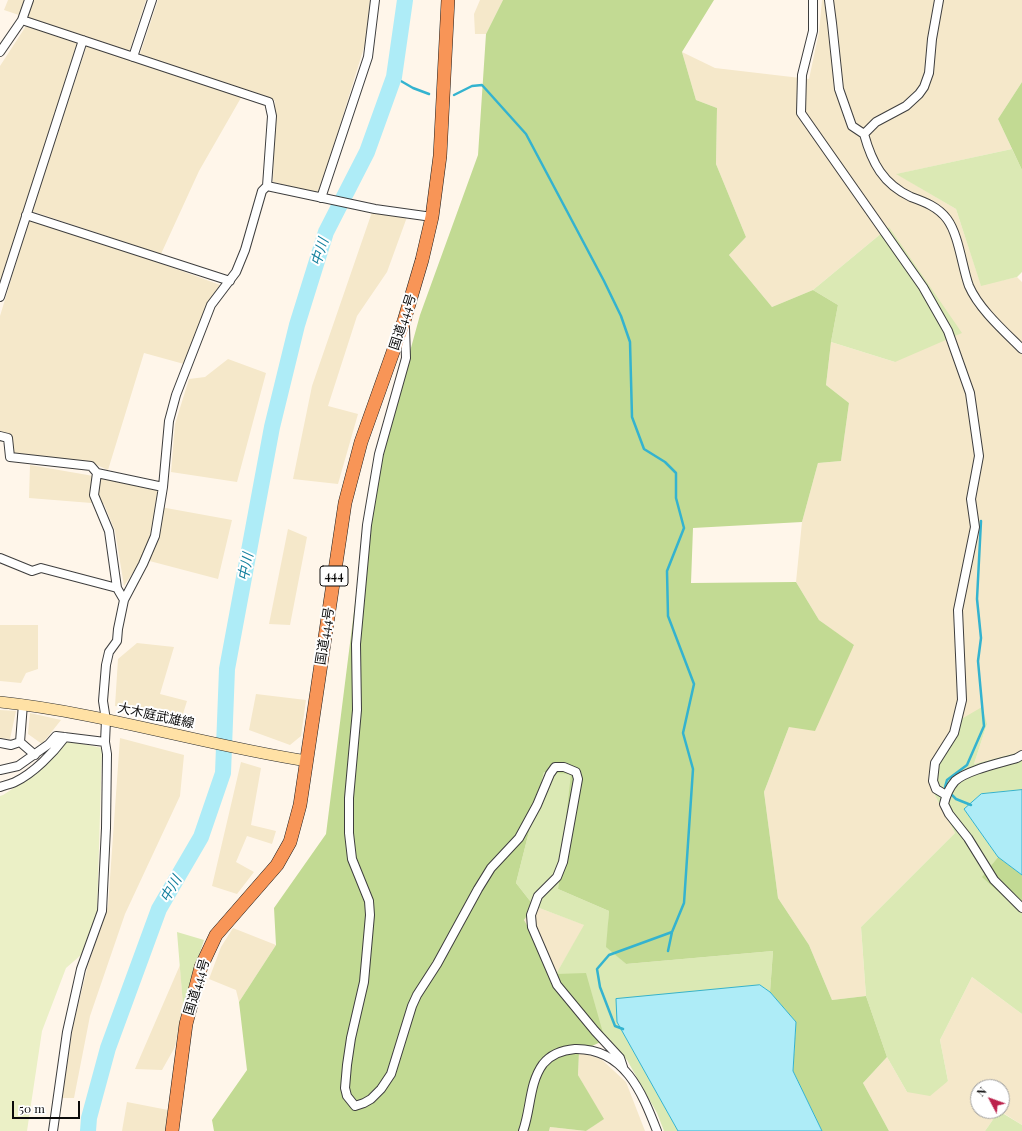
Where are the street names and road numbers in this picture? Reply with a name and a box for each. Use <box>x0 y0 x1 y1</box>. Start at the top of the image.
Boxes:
street label: 国道444号 <box>387 292 419 352</box>
road number: 444 <box>320 566 348 586</box>
street label: 国道444号 <box>313 606 337 666</box>
street label: 大木庭武雄線 <box>116 700 196 732</box>
street label: 国道444号 <box>181 957 213 1017</box>

